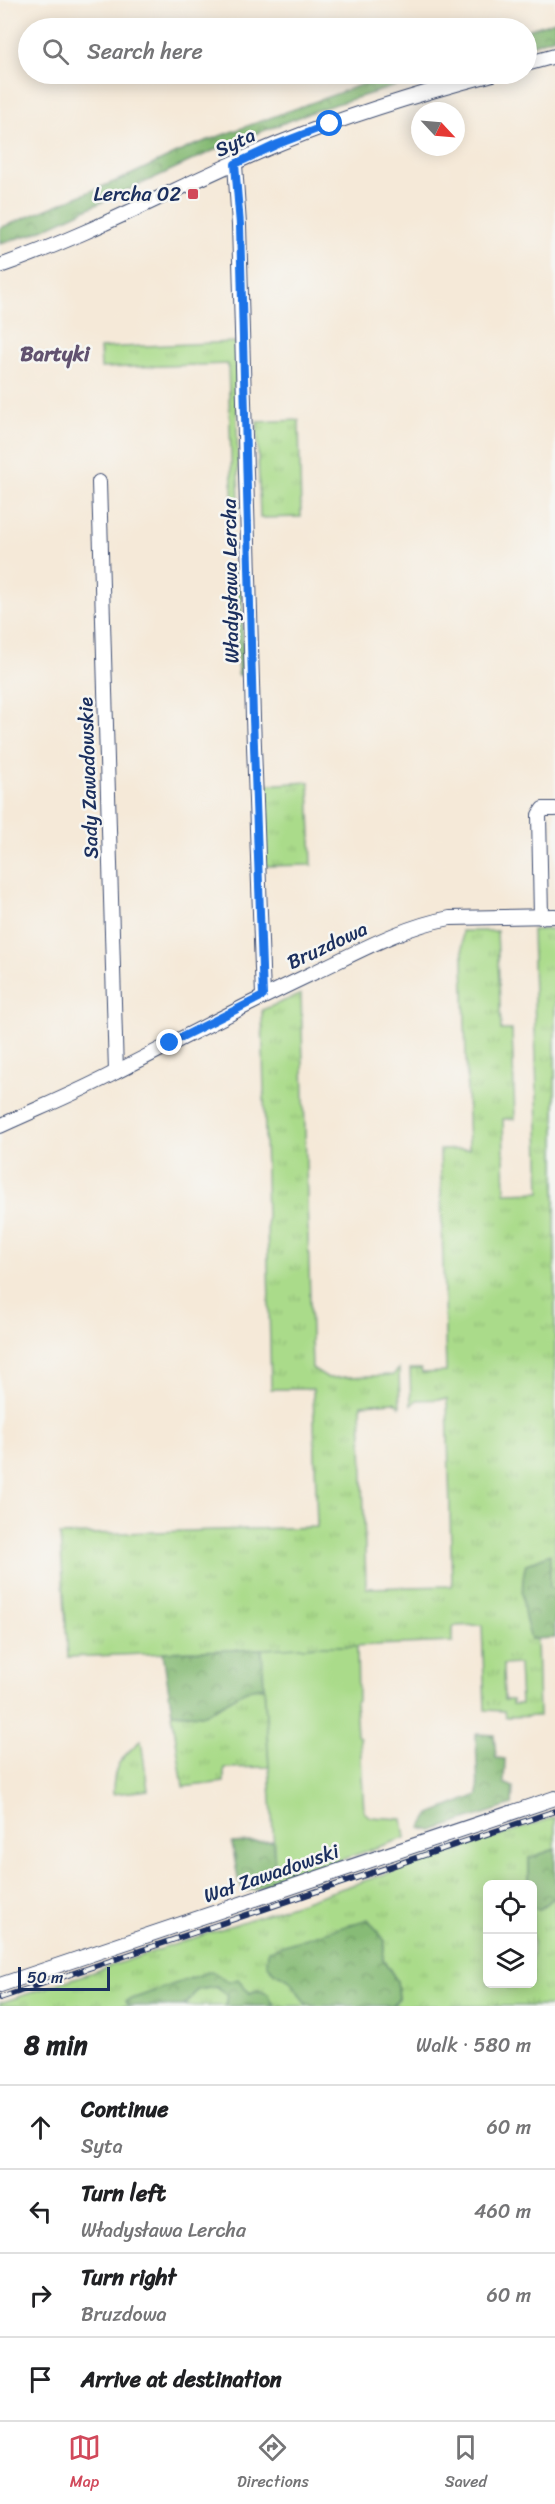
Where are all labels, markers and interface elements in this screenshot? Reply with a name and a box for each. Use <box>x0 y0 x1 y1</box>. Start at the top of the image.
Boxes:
search box <box>18 18 537 84</box>
text: Search here <box>87 32 203 71</box>
icon: search <box>39 35 72 68</box>
north arrow <box>411 102 465 156</box>
route start <box>316 110 342 136</box>
street label: Syta <box>209 118 262 167</box>
place label: Lercha 02 <box>93 177 181 212</box>
marker: Lercha 02 <box>186 187 200 201</box>
district label: Bartyki <box>20 335 91 373</box>
street label: Władysława Lercha <box>212 497 249 664</box>
street label: Sady Zawadowskie <box>68 696 109 859</box>
street label: Bruzdowa <box>281 912 373 979</box>
route end <box>156 1029 182 1055</box>
street label: Wał Zawadowski <box>199 1833 345 1913</box>
map controls <box>483 1880 537 1988</box>
button: locate <box>483 1880 537 1934</box>
button: layers <box>483 1934 537 1988</box>
text: 50 m <box>27 1963 63 1992</box>
scale bar <box>18 1964 110 1992</box>
text: 8 min <box>24 2022 88 2068</box>
text: Walk · 580 m <box>416 2028 531 2063</box>
text: Continue <box>81 2090 169 2129</box>
text: 60 m <box>486 2110 531 2145</box>
icon: ahead <box>24 2111 57 2144</box>
text: Syta <box>81 2129 123 2164</box>
text: Turn left <box>81 2174 166 2213</box>
text: 460 m <box>474 2194 531 2229</box>
icon: left <box>24 2195 57 2228</box>
text: Władysława Lercha <box>81 2213 246 2248</box>
text: Turn right <box>81 2258 176 2297</box>
text: 60 m <box>486 2278 531 2313</box>
icon: right <box>24 2279 57 2312</box>
text: Bruzdowa <box>81 2297 167 2332</box>
text: Arrive at destination <box>81 2360 282 2399</box>
icon: arrive <box>24 2363 57 2396</box>
tab: Map <box>68 2431 101 2496</box>
tab: Directions <box>237 2431 309 2496</box>
tab: Saved <box>445 2431 487 2496</box>

